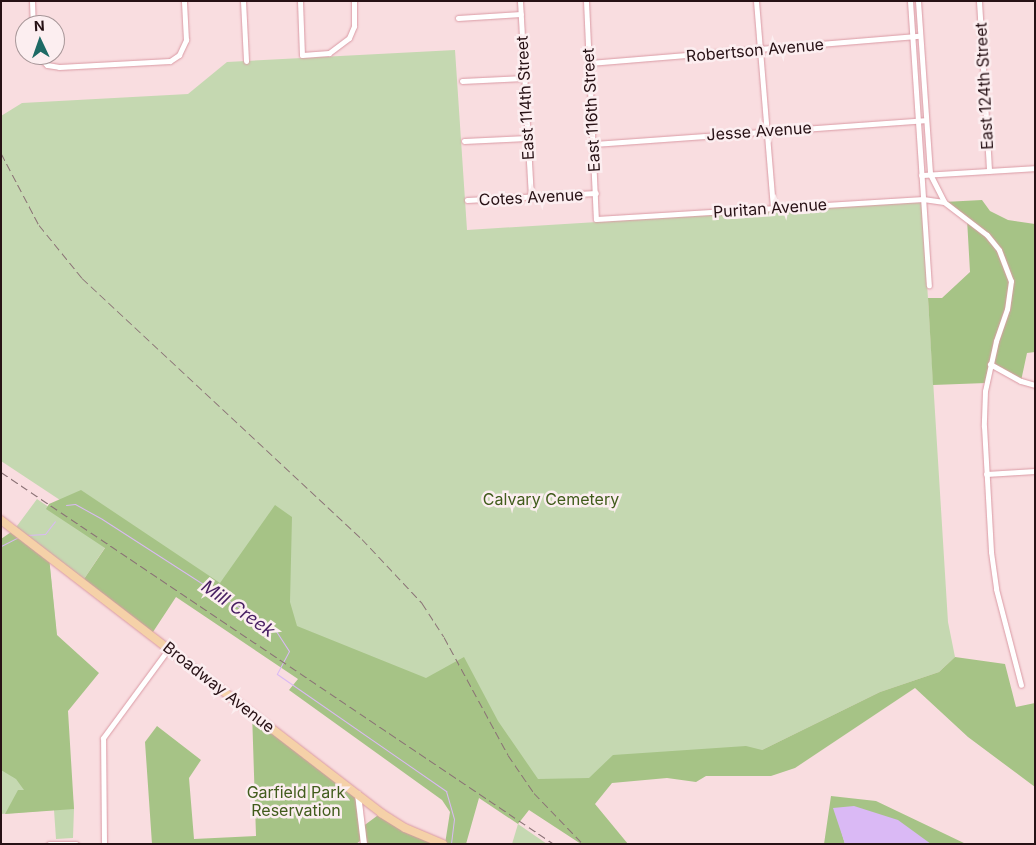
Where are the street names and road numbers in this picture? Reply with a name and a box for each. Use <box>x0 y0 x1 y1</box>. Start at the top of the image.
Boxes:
street label: East 124th Street <box>971 22 997 150</box>
street label: Robertson Avenue <box>685 34 825 66</box>
street label: East 114th Street <box>512 35 538 161</box>
street label: East 116th Street <box>578 48 604 172</box>
street label: Jesse Avenue <box>706 118 812 144</box>
street label: Cotes Avenue <box>478 185 584 209</box>
street label: Puritan Avenue <box>712 194 828 222</box>
street label: Broadway Avenue <box>159 637 279 737</box>

